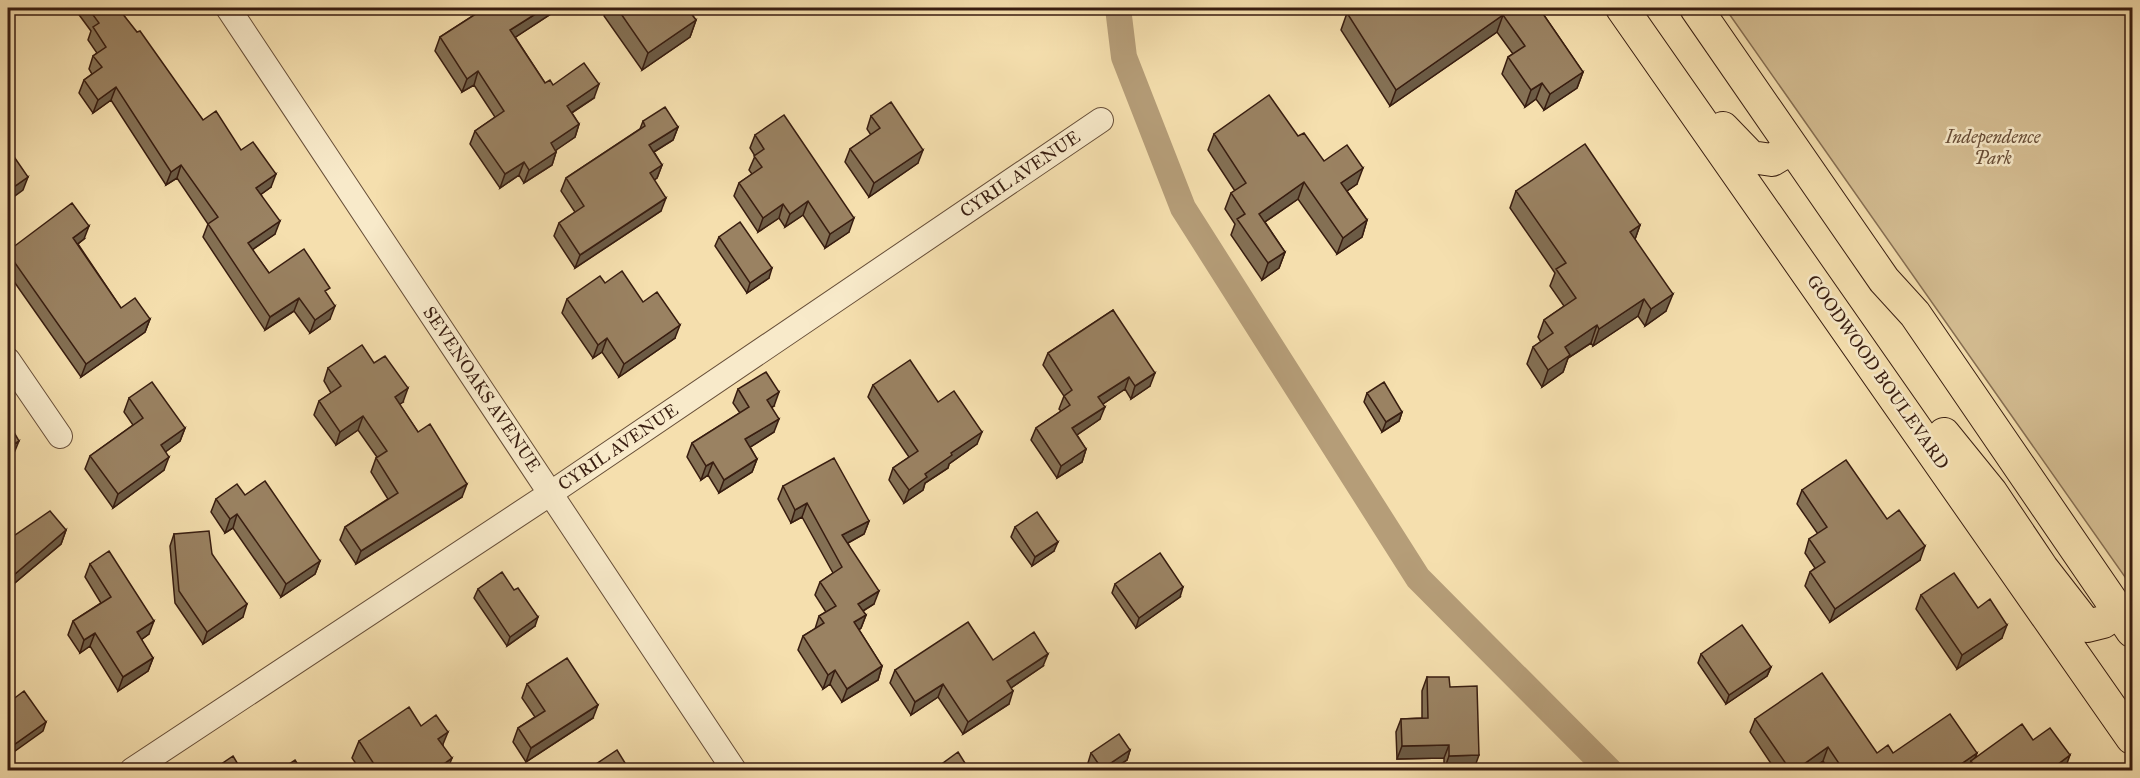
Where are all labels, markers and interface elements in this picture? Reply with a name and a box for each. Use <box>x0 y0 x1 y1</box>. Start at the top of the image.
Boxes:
street label: CYRIL AVENUE <box>956 126 1084 222</box>
park label: Independence Park <box>1944 126 2042 169</box>
street label: GOODWOOD BOULEVARD <box>1802 270 1954 474</box>
street label: SEVENOAKS AVENUE <box>418 302 546 476</box>
street label: CYRIL AVENUE <box>554 399 682 495</box>

